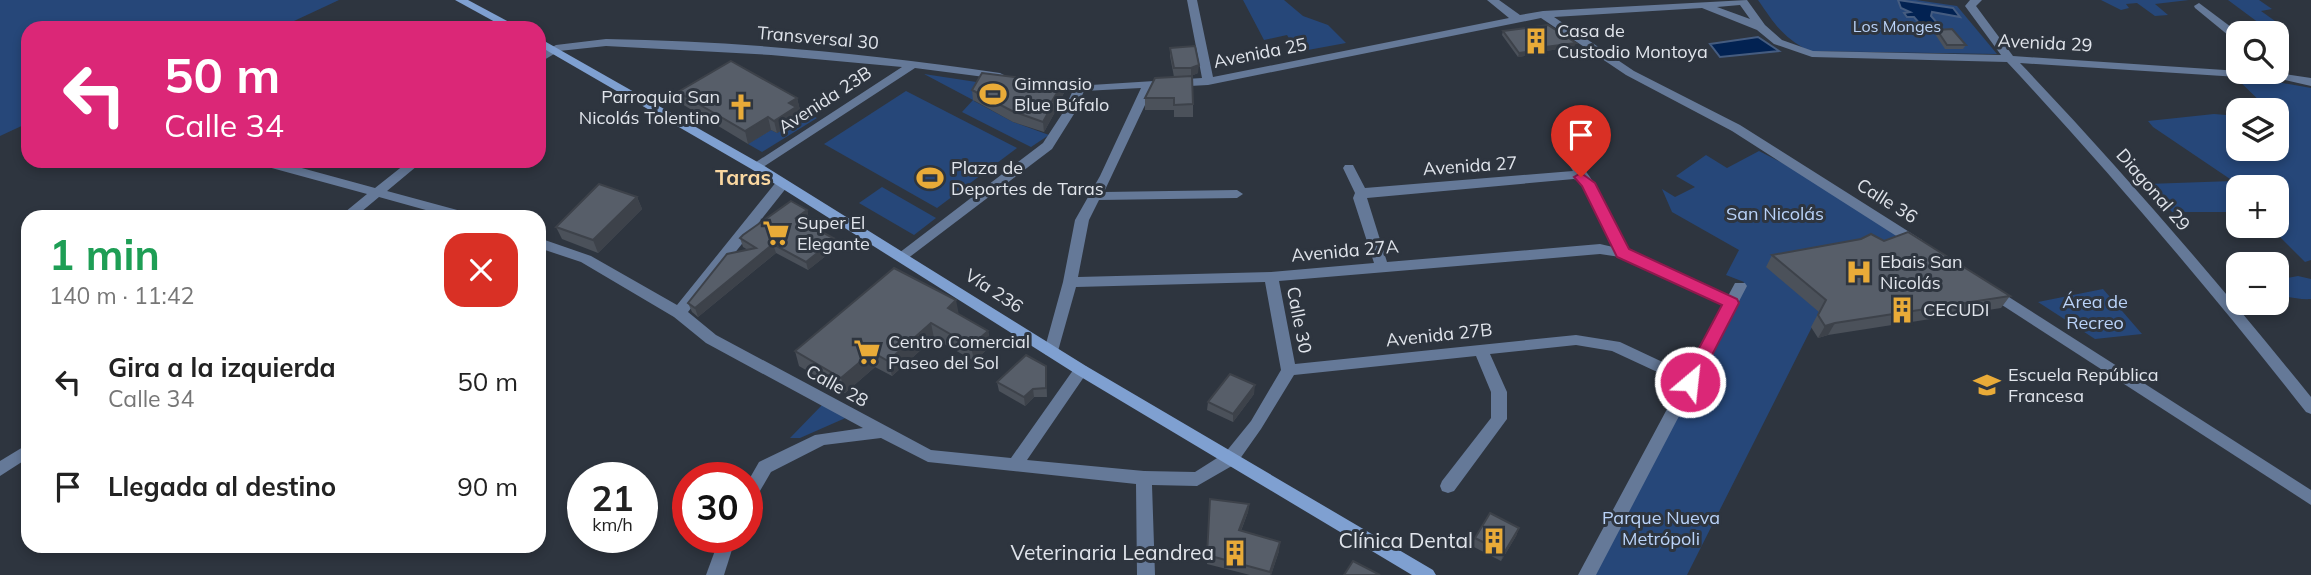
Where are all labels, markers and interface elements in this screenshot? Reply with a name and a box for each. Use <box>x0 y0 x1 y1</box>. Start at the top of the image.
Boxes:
park label: Los Monges <box>1853 16 1941 36</box>
place label: Casa de Custodio Montoya <box>1557 19 1708 63</box>
street label: Transversal 30 <box>756 21 880 54</box>
map controls <box>2226 21 2289 315</box>
button: search <box>2226 21 2289 84</box>
building icon: Casa de Custodio Montoya <box>1521 26 1551 56</box>
street label: Avenida 29 <box>1997 29 2093 56</box>
street label: Avenida 25 <box>1211 32 1309 73</box>
text: 50 m <box>164 44 280 105</box>
icon: left <box>49 49 140 140</box>
street label: Avenida 23B <box>774 61 876 138</box>
place label: Gimnasio Blue Búfalo <box>1014 72 1109 116</box>
sports icon: Gimnasio Blue Búfalo <box>978 79 1008 109</box>
place label: Parroquia San Nicolás Tolentino <box>579 85 720 129</box>
church icon: Parroquia San Nicolás Tolentino <box>726 92 756 122</box>
button: layers <box>2226 98 2289 161</box>
text: Calle 34 <box>164 105 284 145</box>
pin <box>1551 105 1611 177</box>
icon: arrive <box>1562 116 1600 154</box>
street label: Diagonal 29 <box>2111 144 2195 236</box>
street label: Avenida 27 <box>1422 151 1518 180</box>
place label: Plaza de Deportes de Taras <box>951 156 1104 200</box>
sports icon: Plaza de Deportes de Taras <box>915 163 945 193</box>
district label: Taras <box>715 164 771 190</box>
street label: Calle 36 <box>1853 173 1922 228</box>
button: + <box>2226 175 2289 238</box>
park label: San Nicolás <box>1726 202 1824 225</box>
place label: Super El Elegante <box>797 211 870 255</box>
supermarket icon: Super El Elegante <box>761 218 791 248</box>
text: 1 min <box>49 228 160 281</box>
button: close <box>444 233 518 307</box>
street label: Avenida 27A <box>1290 234 1400 267</box>
place label: Ebais San Nicolás <box>1880 250 1963 294</box>
button: − <box>2226 252 2289 315</box>
hospital icon: Ebais San Nicolás <box>1844 257 1874 287</box>
street label: Vía 236 <box>961 263 1028 318</box>
text: 140 m · 11:42 <box>49 281 194 310</box>
street label: Calle 30 <box>1282 285 1317 355</box>
park label: Área de Recreo <box>2062 290 2128 334</box>
building icon: CECUDI <box>1887 295 1917 325</box>
place label: CECUDI <box>1923 298 1989 321</box>
street label: Avenida 27B <box>1385 317 1493 352</box>
place label: Centro Comercial Paseo del Sol <box>888 330 1030 374</box>
supermarket icon: Centro Comercial Paseo del Sol <box>852 337 882 367</box>
position arrow <box>1653 345 1727 419</box>
text: Gira a la izquierda <box>108 351 336 384</box>
street label: Calle 28 <box>802 359 872 412</box>
icon: left <box>49 363 87 401</box>
place label: Escuela República Francesa <box>2008 363 2158 407</box>
text: 50 m <box>457 365 518 398</box>
school or university icon: Escuela República Francesa <box>1972 370 2002 400</box>
text: Calle 34 <box>108 384 194 413</box>
speed limit sign: 30 <box>672 462 763 553</box>
icon: arrive <box>49 468 87 506</box>
text: Llegada al destino <box>108 470 336 503</box>
text: 90 m <box>457 470 518 503</box>
text: 21 <box>591 476 634 520</box>
park label: Parque Nueva Metrópoli <box>1602 506 1720 550</box>
text: km/h <box>592 513 633 536</box>
building icon: Clínica Dental <box>1479 526 1509 556</box>
place label: Clínica Dental <box>1339 527 1473 553</box>
building icon: Veterinaria Leandrea <box>1220 538 1250 568</box>
place label: Veterinaria Leandrea <box>1010 539 1214 565</box>

